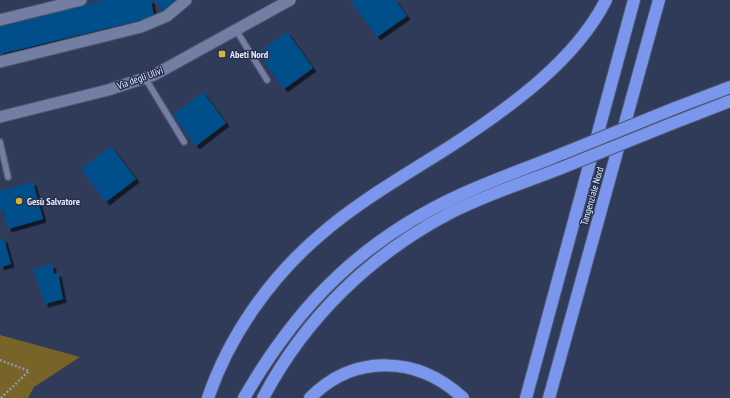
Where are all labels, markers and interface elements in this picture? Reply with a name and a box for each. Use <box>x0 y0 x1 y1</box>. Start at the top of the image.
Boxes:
place label: Abeti Nord <box>229 48 269 61</box>
marker: Abeti Nord <box>217 49 227 59</box>
street label: Via degli Ulivi <box>114 64 165 93</box>
street label: Tangenziale Nord <box>577 165 607 227</box>
place label: Gesù Salvatore <box>27 195 80 208</box>
marker: Gesù Salvatore <box>14 196 24 206</box>

